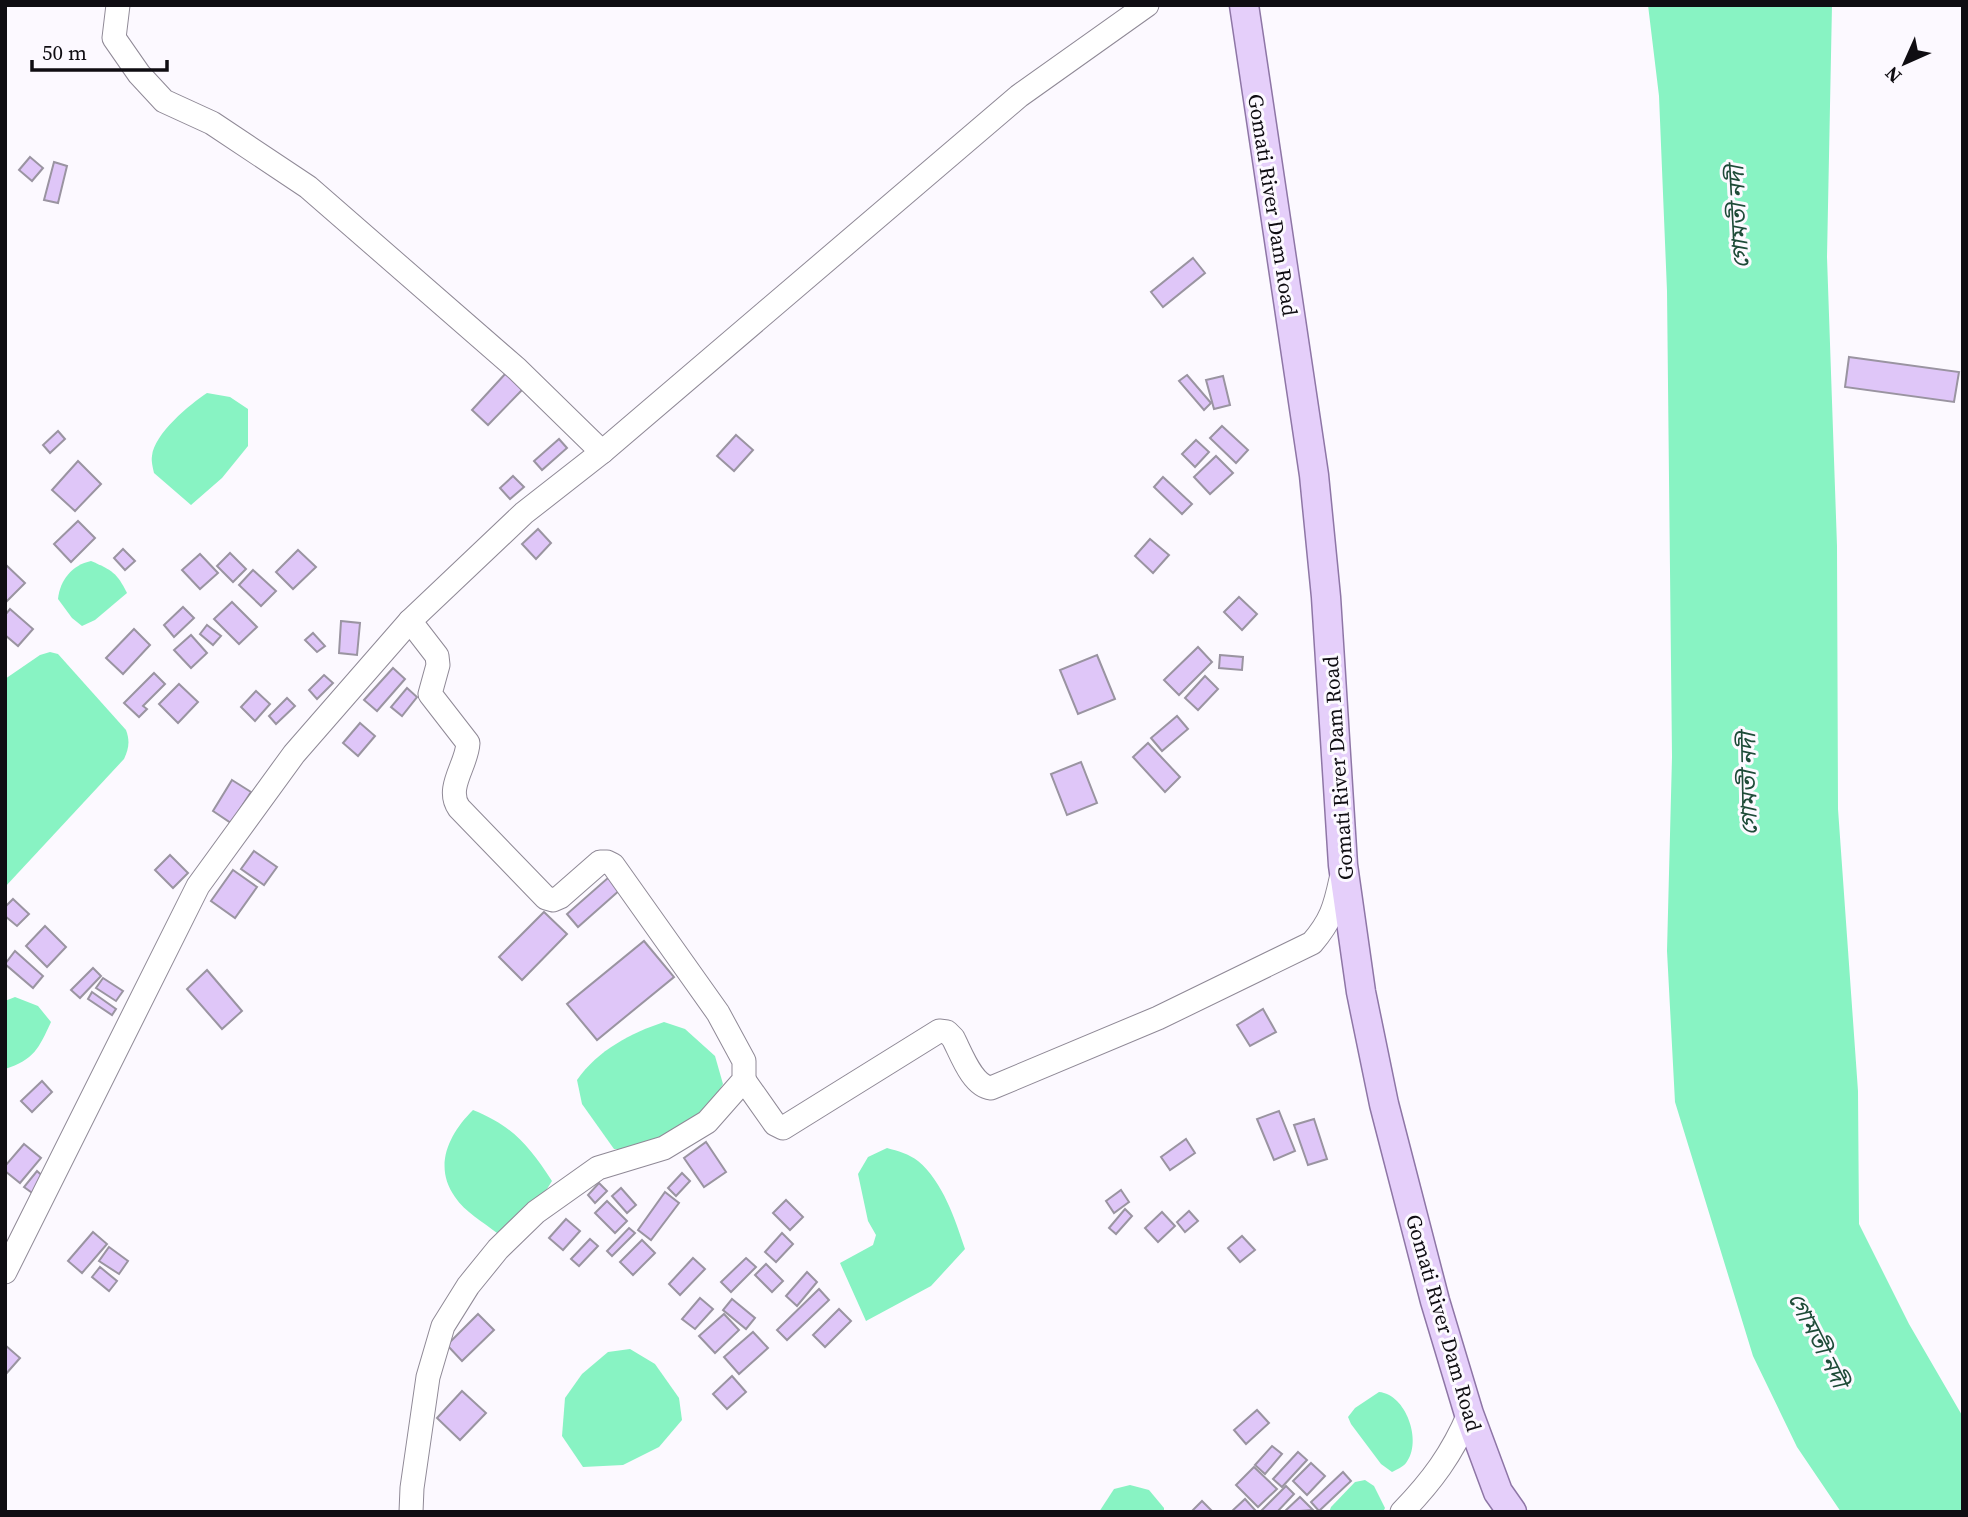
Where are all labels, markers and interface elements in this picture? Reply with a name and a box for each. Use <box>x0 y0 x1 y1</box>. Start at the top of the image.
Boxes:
scale bar <box>32 28 166 72</box>
north arrow <box>1870 28 1940 98</box>
text: 50 m <box>42 38 87 67</box>
text: N <box>1879 61 1907 89</box>
street label: Gomati River Dam Road <box>1241 92 1305 318</box>
water label: গোমতী নদী <box>1719 161 1757 269</box>
street label: Gomati River Dam Road <box>1316 655 1360 881</box>
water label: গোমতী নদী <box>1731 728 1765 836</box>
street label: Gomati River Dam Road <box>1399 1211 1489 1435</box>
water label: গোমতী নদী <box>1780 1287 1857 1397</box>

